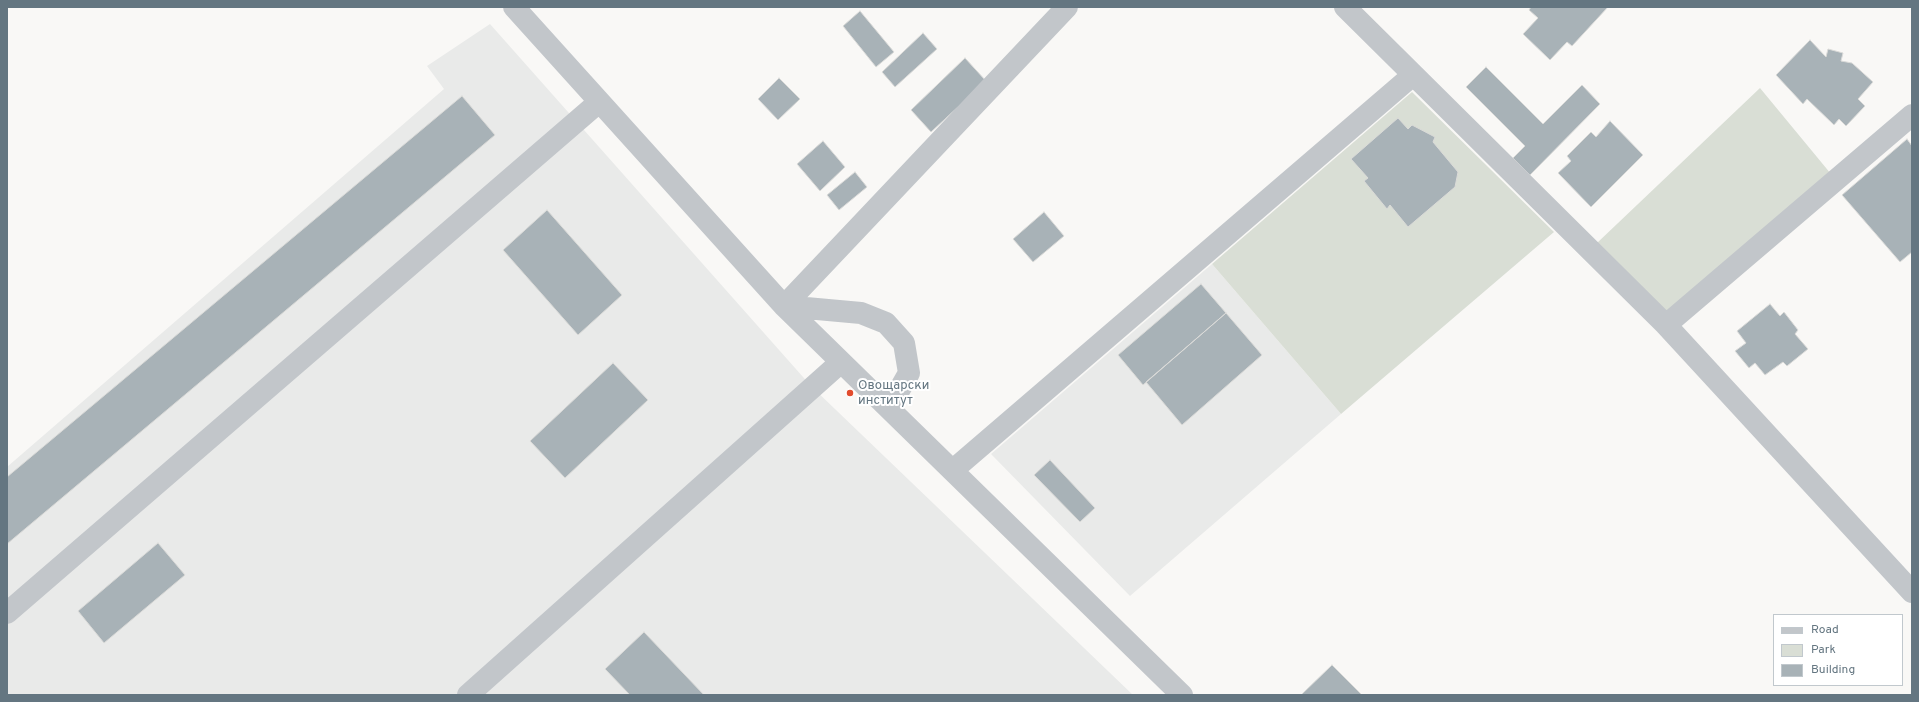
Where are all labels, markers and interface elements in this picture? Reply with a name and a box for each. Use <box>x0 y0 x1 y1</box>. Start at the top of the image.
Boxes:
place label: Овощарски институт <box>858 378 929 409</box>
marker: Овощарски институт <box>845 388 855 398</box>
legend <box>1773 614 1903 686</box>
text: Road <box>1811 622 1839 638</box>
text: Park <box>1811 642 1836 658</box>
text: Building <box>1811 662 1855 678</box>

